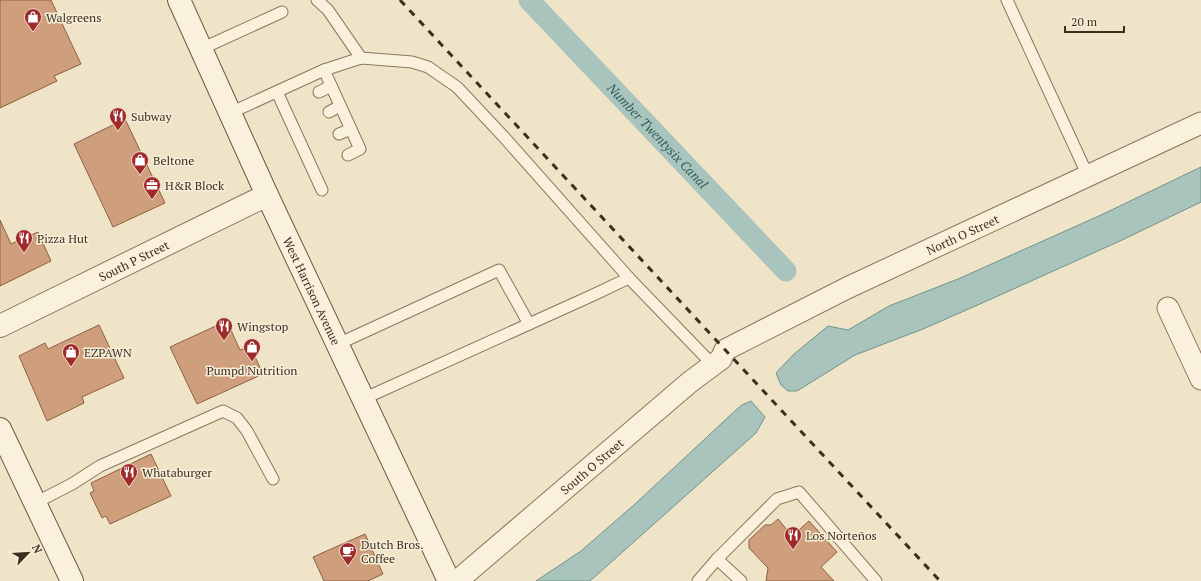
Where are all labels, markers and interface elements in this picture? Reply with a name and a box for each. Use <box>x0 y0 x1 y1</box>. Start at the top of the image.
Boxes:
shop icon: Walgreens <box>23 7 43 32</box>
scale bar <box>1065 8 1124 34</box>
place label: Walgreens <box>46 10 101 25</box>
text: 20 m <box>1071 14 1098 29</box>
water label: Number Twentysix Canal <box>603 78 712 193</box>
restaurant icon: Subway <box>108 106 128 131</box>
place label: Subway <box>131 109 173 124</box>
shop icon: Beltone <box>130 150 150 175</box>
place label: Beltone <box>153 153 194 168</box>
office icon: H&R Block <box>142 175 162 200</box>
place label: H&R Block <box>165 178 225 193</box>
street label: North O Street <box>924 211 1002 258</box>
restaurant icon: Pizza Hut <box>14 228 34 253</box>
place label: Pizza Hut <box>37 231 89 246</box>
street label: West Harrison Avenue <box>280 234 344 347</box>
street label: South P Street <box>96 237 172 284</box>
restaurant icon: Wingstop <box>214 316 234 341</box>
place label: Wingstop <box>237 319 289 334</box>
shop icon: Pumpd Nutrition <box>242 337 262 362</box>
shop icon: EZPAWN <box>61 342 81 367</box>
place label: EZPAWN <box>84 345 132 360</box>
place label: Pumpd Nutrition <box>207 363 297 378</box>
street label: South O Street <box>557 435 627 497</box>
restaurant icon: Whataburger <box>119 462 139 487</box>
place label: Whataburger <box>142 465 212 480</box>
restaurant icon: Los Norteños <box>783 525 803 550</box>
place label: Los Norteños <box>806 528 877 543</box>
north arrow <box>8 533 48 573</box>
place label: Dutch Bros. Coffee <box>361 537 424 566</box>
cafe icon: Dutch Bros. Coffee <box>338 541 358 566</box>
text: N <box>29 542 45 556</box>

